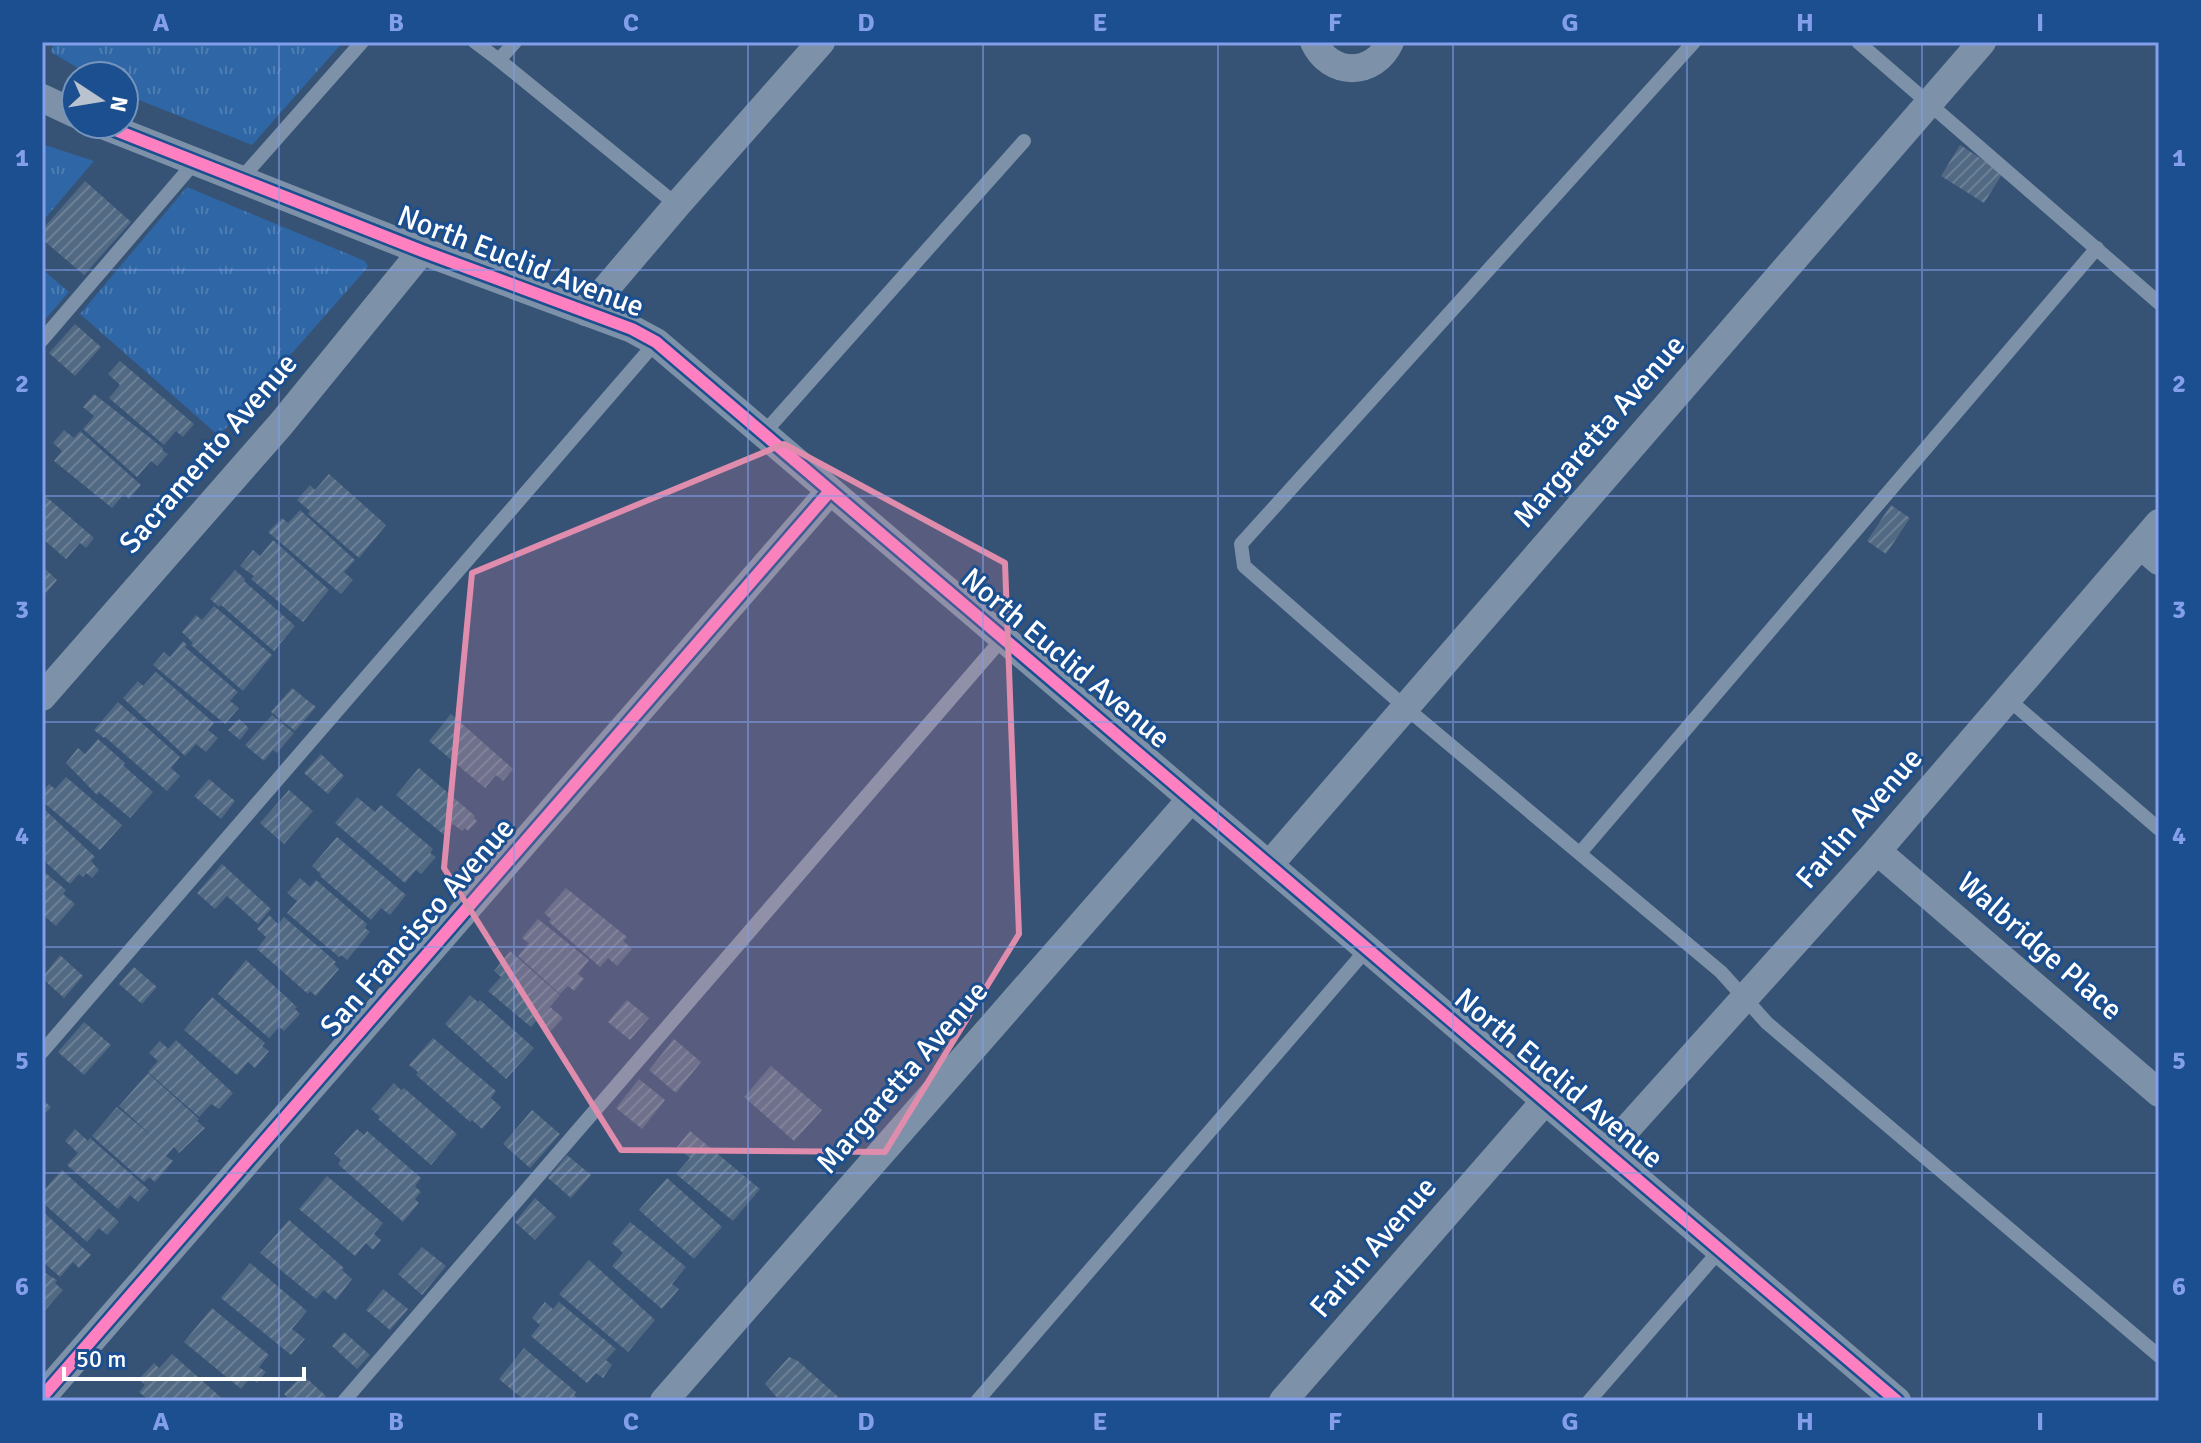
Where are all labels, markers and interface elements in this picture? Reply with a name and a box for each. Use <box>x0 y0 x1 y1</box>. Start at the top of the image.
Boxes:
text: A <box>153 7 170 39</box>
text: B <box>388 7 404 39</box>
text: C <box>623 7 639 39</box>
text: D <box>857 7 875 39</box>
text: E <box>1093 7 1107 39</box>
text: F <box>1328 7 1342 39</box>
text: G <box>1561 7 1579 39</box>
text: H <box>1796 7 1814 39</box>
text: I <box>2036 7 2044 39</box>
north arrow <box>60 60 140 140</box>
text: N <box>104 94 134 114</box>
text: 1 <box>15 142 29 174</box>
text: 1 <box>2172 142 2186 174</box>
street label: North Euclid Avenue <box>392 197 649 326</box>
street label: Margaretta Avenue <box>1506 327 1693 535</box>
street label: Sacramento Avenue <box>111 346 305 561</box>
text: 2 <box>15 368 29 400</box>
text: 2 <box>2172 368 2186 400</box>
street label: North Euclid Avenue <box>954 560 1178 757</box>
text: 3 <box>15 594 29 626</box>
text: 3 <box>2172 594 2186 626</box>
street label: Farlin Avenue <box>1788 740 1931 896</box>
street label: San Francisco Avenue <box>312 810 523 1044</box>
text: 4 <box>15 820 29 852</box>
text: 4 <box>2172 820 2186 852</box>
street label: Walbridge Place <box>1949 864 2130 1028</box>
street label: Margaretta Avenue <box>809 973 996 1181</box>
street label: North Euclid Avenue <box>1447 980 1671 1177</box>
text: 5 <box>15 1045 29 1077</box>
text: 5 <box>2172 1045 2186 1077</box>
street label: Farlin Avenue <box>1302 1169 1445 1325</box>
text: 6 <box>15 1271 29 1303</box>
text: 6 <box>2172 1271 2186 1303</box>
scale bar <box>64 1331 304 1381</box>
text: 50 m <box>76 1344 126 1374</box>
text: A <box>153 1406 170 1438</box>
text: B <box>388 1406 404 1438</box>
text: C <box>623 1406 639 1438</box>
text: D <box>857 1406 875 1438</box>
text: E <box>1093 1406 1107 1438</box>
text: F <box>1328 1406 1342 1438</box>
text: G <box>1561 1406 1579 1438</box>
text: H <box>1796 1406 1814 1438</box>
text: I <box>2036 1406 2044 1438</box>

